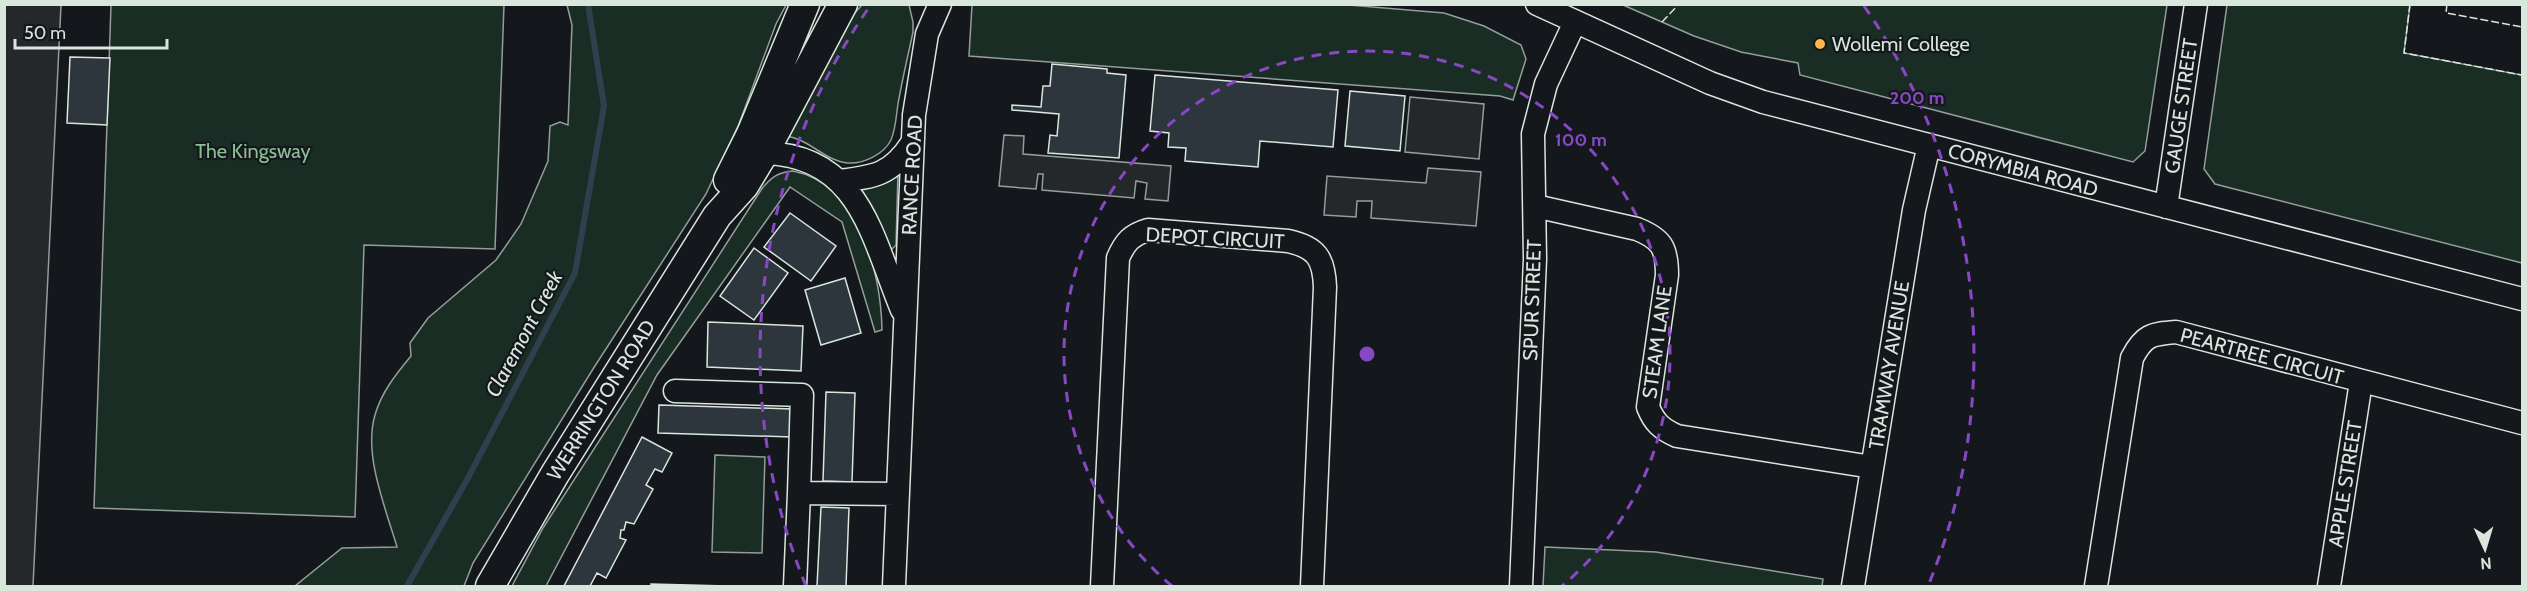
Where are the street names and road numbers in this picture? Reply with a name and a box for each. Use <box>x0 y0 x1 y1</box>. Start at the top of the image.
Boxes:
street label: GAUGE STREET <box>2160 37 2202 175</box>
street label: RANCE ROAD <box>897 114 927 236</box>
street label: CORYMBIA ROAD <box>1945 138 2101 202</box>
street label: DEPOT CIRCUIT <box>1145 222 1285 254</box>
street label: SPUR STREET <box>1518 239 1546 361</box>
street label: TRAMWAY AVENUE <box>1864 279 1914 451</box>
street label: STEAM LANE <box>1637 284 1677 400</box>
street label: WERRINGTON ROAD <box>542 315 660 485</box>
street label: PEARTREE CIRCUIT <box>2178 323 2347 389</box>
street label: APPLE STREET <box>2323 419 2367 549</box>

